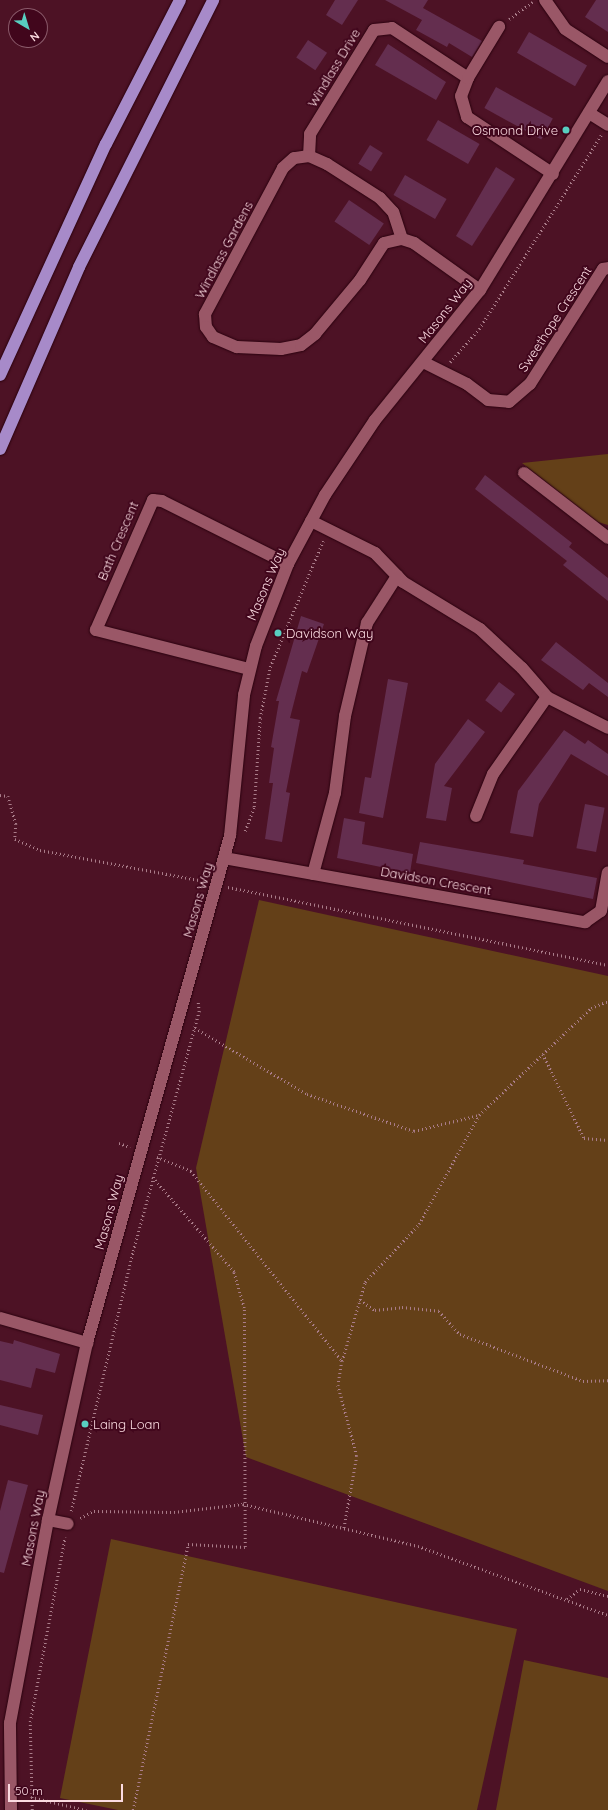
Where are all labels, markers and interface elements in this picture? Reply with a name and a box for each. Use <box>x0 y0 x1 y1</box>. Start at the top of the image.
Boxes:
north arrow <box>8 8 48 48</box>
street label: Windlass Drive <box>304 26 364 110</box>
text: N <box>27 29 42 45</box>
place label: Osmond Drive <box>472 122 558 138</box>
marker: Osmond Drive <box>561 125 571 135</box>
street label: Windlass Gardens <box>192 199 256 301</box>
street label: Sweethope Crescent <box>515 263 595 375</box>
street label: Masons Way <box>415 276 475 346</box>
street label: Bath Crescent <box>94 499 142 583</box>
street label: Masons Way <box>244 545 288 623</box>
place label: Davidson Way <box>286 625 373 641</box>
marker: Davidson Way <box>273 628 283 638</box>
street label: Masons Way <box>180 861 216 939</box>
street label: Davidson Crescent <box>379 864 493 898</box>
street label: Masons Way <box>91 1173 127 1251</box>
place label: Laing Loan <box>93 1416 160 1432</box>
marker: Laing Loan <box>80 1419 90 1429</box>
street label: Masons Way <box>18 1489 48 1567</box>
scale bar <box>10 1776 125 1802</box>
text: 50 m <box>15 1783 43 1798</box>

